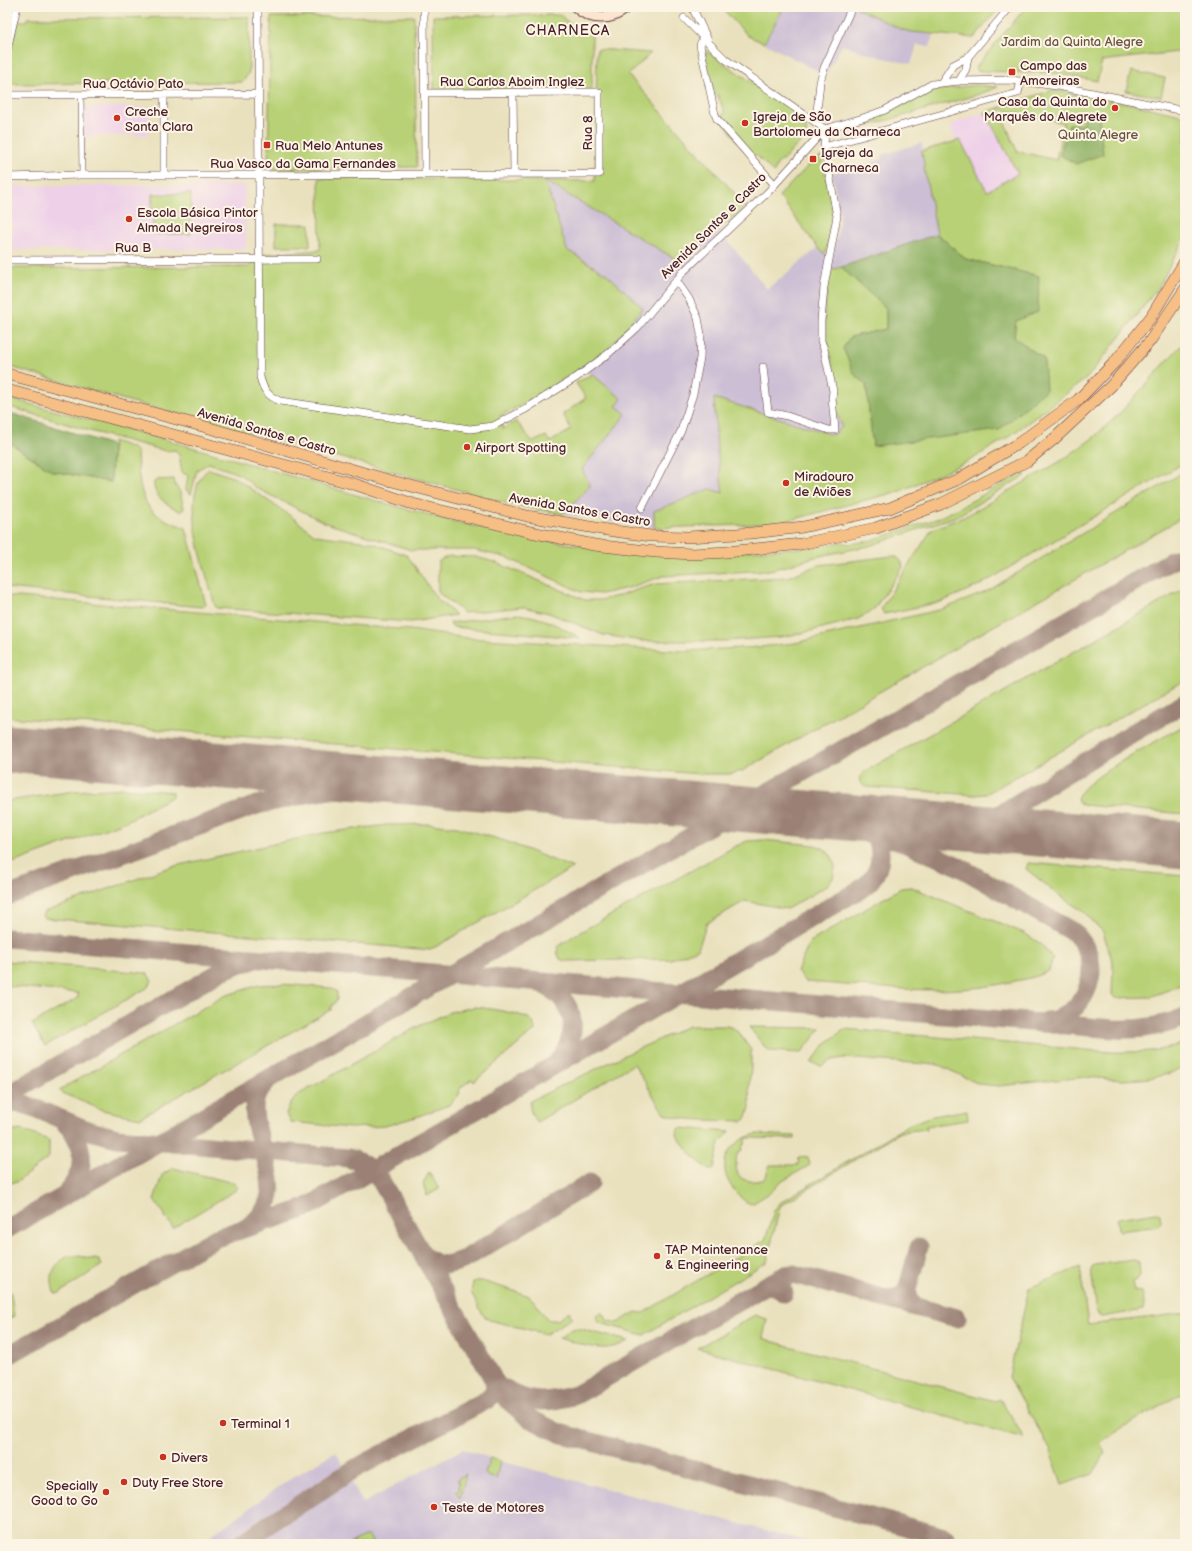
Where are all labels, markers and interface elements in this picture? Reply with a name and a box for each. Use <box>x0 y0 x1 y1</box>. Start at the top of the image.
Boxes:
district label: CHARNECA <box>526 22 610 39</box>
park label: Jardim da Quinta Alegre <box>1001 34 1143 50</box>
place label: Campo das Amoreiras <box>1020 58 1088 89</box>
marker: Campo das Amoreiras <box>1007 67 1017 77</box>
street label: Rua Carlos Aboim Inglez <box>440 74 585 90</box>
street label: Rua Octávio Pato <box>82 76 184 92</box>
place label: Casa da Quinta do Marquês do Alegrete <box>984 94 1107 125</box>
marker: Casa da Quinta do Marquês do Alegrete <box>1110 103 1120 113</box>
place label: Creche Santa Clara <box>125 104 193 135</box>
place label: Igreja de São Bartolomeu da Charneca <box>753 109 901 140</box>
marker: Creche Santa Clara <box>112 113 122 123</box>
street label: Rua 8 <box>580 115 596 150</box>
marker: Igreja de São Bartolomeu da Charneca <box>740 118 750 128</box>
park label: Quinta Alegre <box>1058 127 1138 143</box>
place label: Rua Melo Antunes <box>275 138 383 154</box>
marker: Rua Melo Antunes <box>262 140 272 150</box>
place label: Igreja da Charneca <box>821 145 879 176</box>
marker: Igreja da Charneca <box>808 154 818 164</box>
street label: Rua Vasco da Gama Fernandes <box>210 156 397 172</box>
street label: Avenida Santos e Castro <box>657 169 770 282</box>
place label: Escola Básica Pintor Almada Negreiros <box>137 205 258 236</box>
marker: Escola Básica Pintor Almada Negreiros <box>124 214 134 224</box>
street label: Rua B <box>115 240 151 256</box>
street label: Avenida Santos e Castro <box>196 405 338 459</box>
place label: Airport Spotting <box>475 440 566 456</box>
marker: Airport Spotting <box>462 442 472 452</box>
place label: Miradouro de Aviões <box>794 469 854 500</box>
marker: Miradouro de Aviões <box>781 478 791 488</box>
street label: Avenida Santos e Castro <box>508 490 652 530</box>
place label: TAP Maintenance & Engineering <box>665 1242 768 1273</box>
marker: TAP Maintenance & Engineering <box>652 1251 662 1261</box>
place label: Terminal 1 <box>231 1416 290 1432</box>
marker: Terminal 1 <box>218 1418 228 1428</box>
place label: Divers <box>171 1450 209 1466</box>
marker: Divers <box>158 1452 168 1462</box>
place label: Duty Free Store <box>132 1475 223 1491</box>
marker: Duty Free Store <box>119 1477 129 1487</box>
place label: Specially Good to Go <box>31 1478 98 1509</box>
marker: Specially Good to Go <box>101 1487 111 1497</box>
place label: Teste de Motores <box>442 1500 545 1516</box>
marker: Teste de Motores <box>429 1502 439 1512</box>

